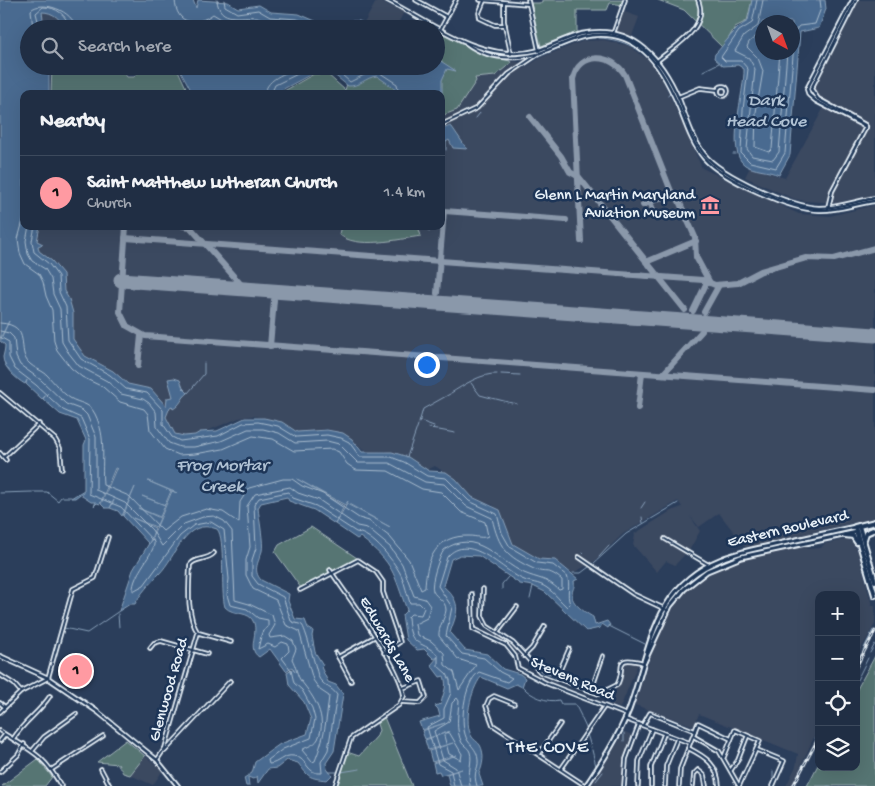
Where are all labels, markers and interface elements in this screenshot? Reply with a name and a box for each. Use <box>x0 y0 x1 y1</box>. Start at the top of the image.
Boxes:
north arrow <box>755 15 800 60</box>
search box <box>20 20 445 75</box>
icon: search <box>38 34 66 62</box>
text: Search here <box>78 36 172 59</box>
water label: Dark Head Cove <box>726 91 807 133</box>
text: Nearby <box>40 110 105 135</box>
text: Saint Matthew Lutheran Church <box>87 172 338 195</box>
text: 1 <box>53 184 59 203</box>
text: 1.4 km <box>384 184 425 203</box>
place label: Glenn L Martin Maryland Aviation Museum <box>535 187 697 224</box>
museum icon: Glenn L Martin Maryland Aviation Museum <box>699 194 721 216</box>
text: Church <box>87 195 131 214</box>
your location <box>414 352 440 378</box>
water label: Frog Mortar Creek <box>176 456 271 498</box>
street label: Eastern Boulevard <box>726 507 852 553</box>
map controls <box>815 591 860 771</box>
button: + <box>815 591 860 636</box>
street label: Edwards Lane <box>354 594 419 687</box>
street label: Glenwood Road <box>146 635 194 744</box>
button: − <box>815 636 860 681</box>
pin: 1 <box>60 652 92 690</box>
street label: Stevens Road <box>527 654 619 707</box>
button: locate <box>815 681 860 726</box>
button: layers <box>815 726 860 771</box>
district label: THE COVE <box>506 738 589 759</box>

